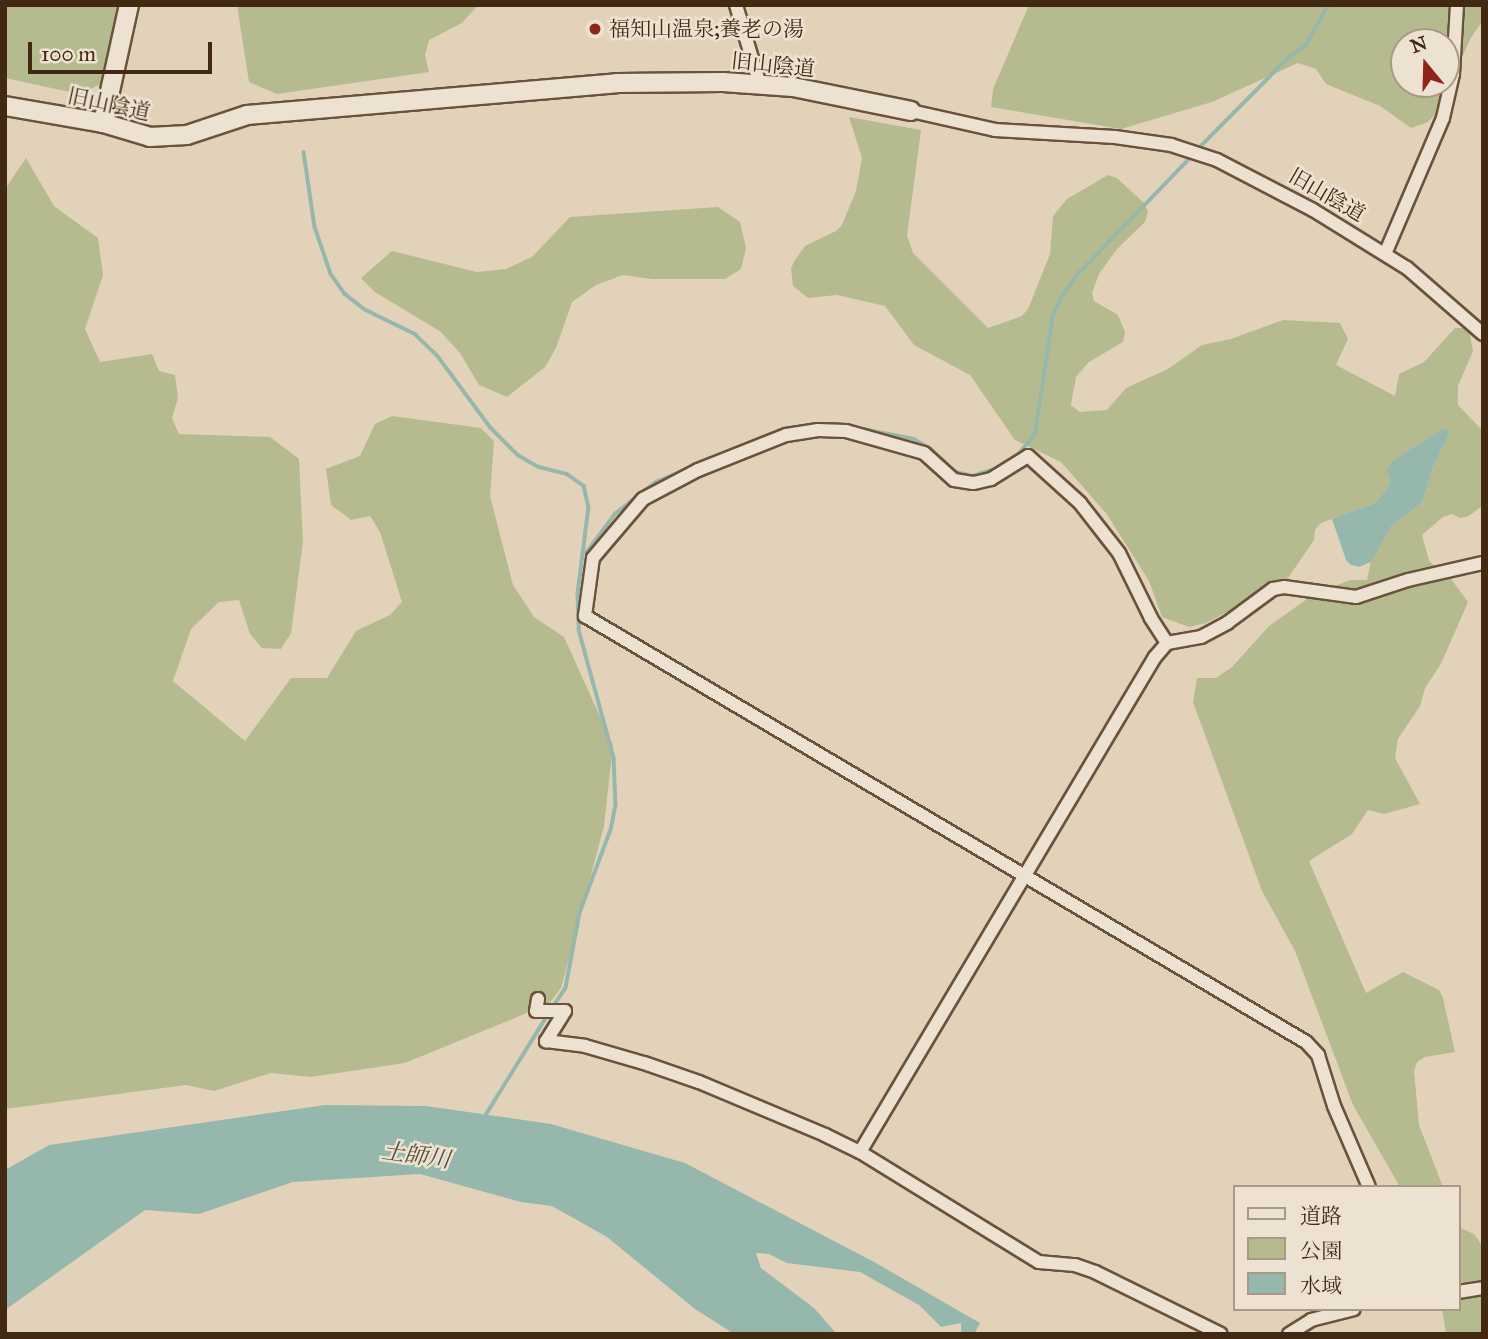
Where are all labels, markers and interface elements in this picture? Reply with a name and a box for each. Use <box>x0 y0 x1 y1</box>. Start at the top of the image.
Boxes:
place label: 福知山温泉;養老の湯 <box>609 16 804 42</box>
marker: 福知山温泉;養老の湯 <box>587 21 603 37</box>
scale bar <box>32 28 215 72</box>
north arrow <box>1390 28 1460 98</box>
text: N <box>1407 31 1430 58</box>
text: 100 m <box>41 41 96 67</box>
street label: 旧山陰道 <box>730 48 816 82</box>
street label: 旧山陰道 <box>65 83 153 125</box>
street label: 旧山陰道 <box>1284 163 1370 227</box>
water label: 土師川 <box>380 1137 452 1173</box>
legend <box>1232 1185 1460 1311</box>
text: 道路 <box>1300 1203 1342 1229</box>
text: 公園 <box>1300 1238 1342 1264</box>
text: 水域 <box>1300 1273 1342 1299</box>

